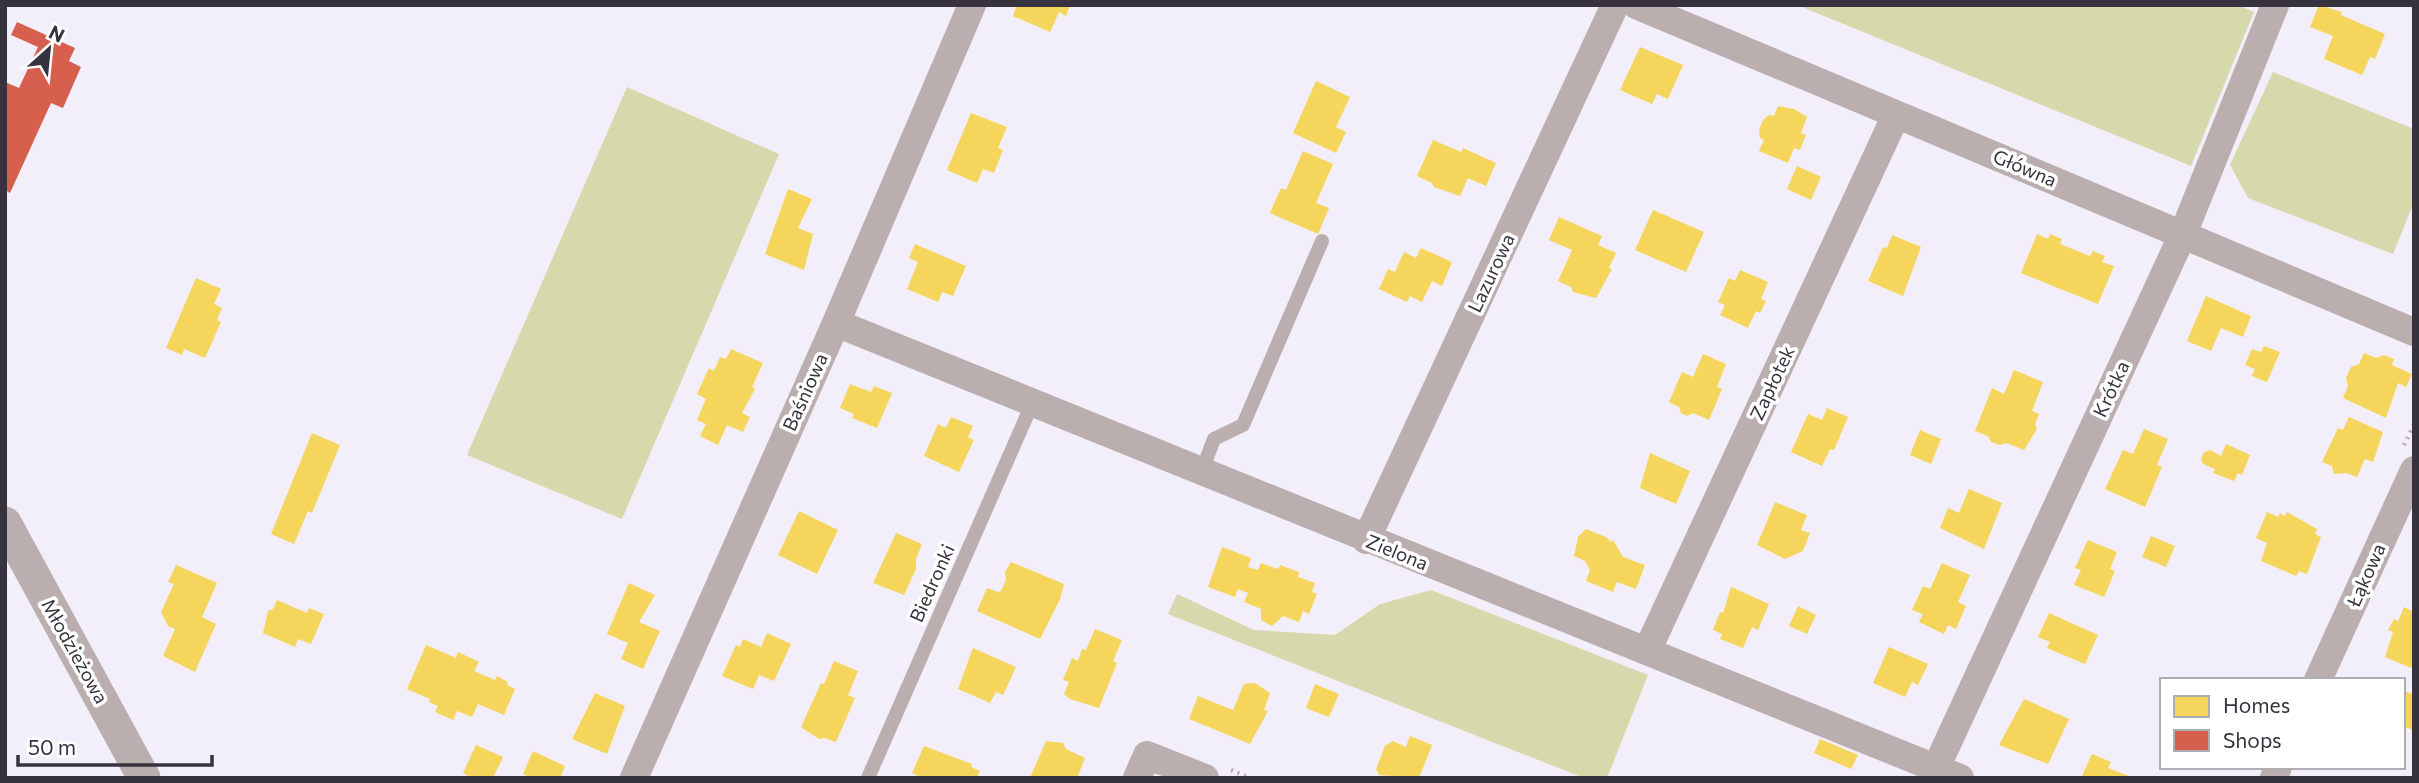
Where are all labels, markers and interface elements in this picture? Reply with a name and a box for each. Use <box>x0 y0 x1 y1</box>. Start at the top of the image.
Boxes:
north arrow <box>14 14 84 84</box>
text: N <box>45 20 69 47</box>
street label: Główna <box>1990 144 2060 191</box>
street label: Lazurowa <box>1462 230 1519 316</box>
street label: Zapłotek <box>1744 342 1799 423</box>
street label: Baśniowa <box>777 349 832 434</box>
street label: Krótka <box>2088 357 2133 421</box>
street label: Zielona <box>1363 529 1431 574</box>
street label: Biedronki <box>904 540 959 625</box>
street label: Łąkowa <box>2341 540 2390 611</box>
street label: Młodzieżowa <box>37 595 114 707</box>
legend <box>2160 678 2405 769</box>
text: Homes <box>2223 692 2290 717</box>
scale bar <box>18 724 212 768</box>
text: Shops <box>2223 727 2282 752</box>
text: 50 m <box>28 734 76 759</box>

